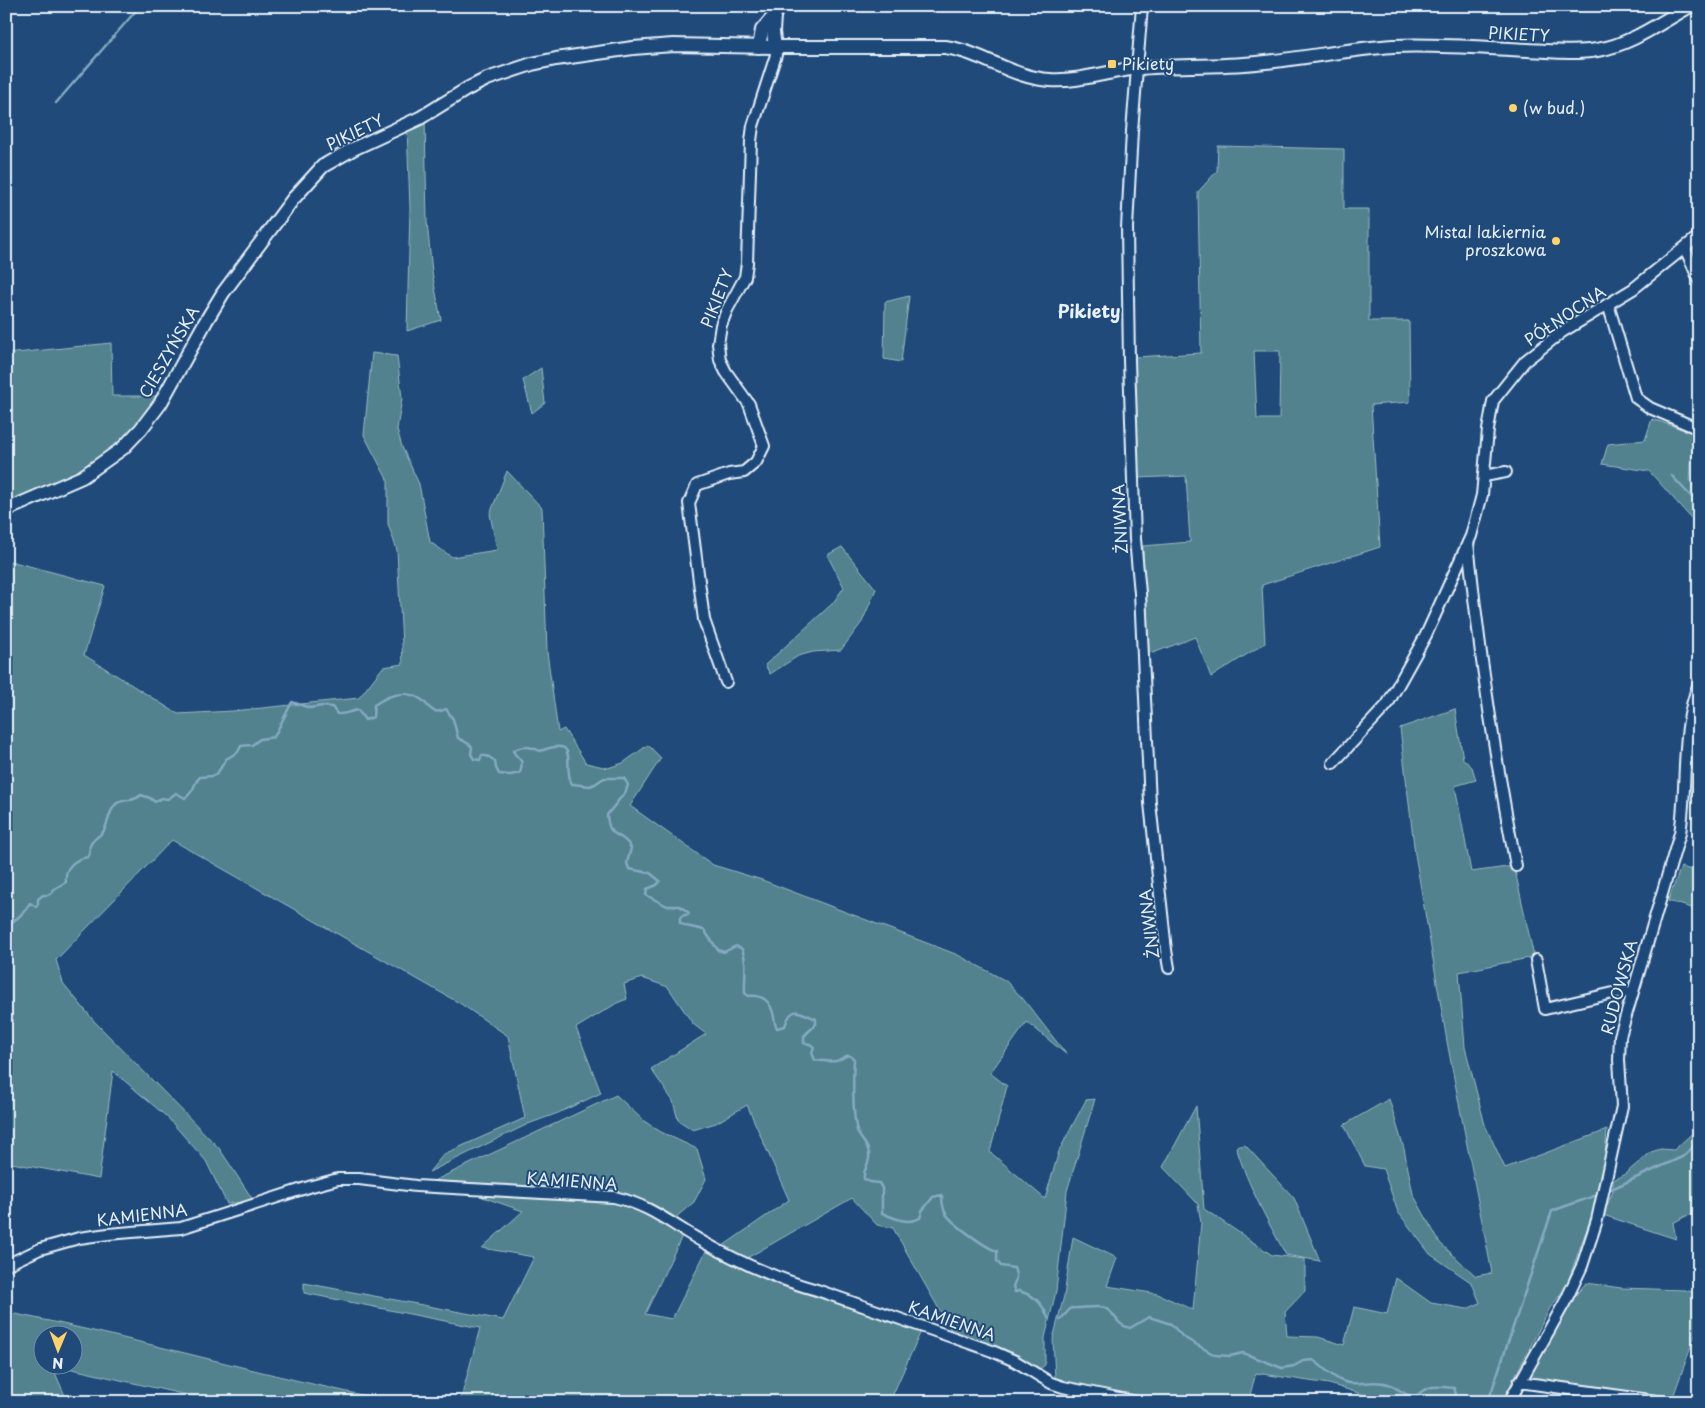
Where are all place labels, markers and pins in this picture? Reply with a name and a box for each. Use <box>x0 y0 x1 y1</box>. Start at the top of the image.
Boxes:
place label: Pikiety <box>1122 51 1174 75</box>
marker: Pikiety <box>1106 58 1118 70</box>
place label: (w bud.) <box>1523 95 1585 119</box>
marker: (w bud.) <box>1507 102 1519 114</box>
place label: Mistal lakiernia proszkowa <box>1424 219 1547 261</box>
marker: Mistal lakiernia proszkowa <box>1550 235 1562 247</box>

